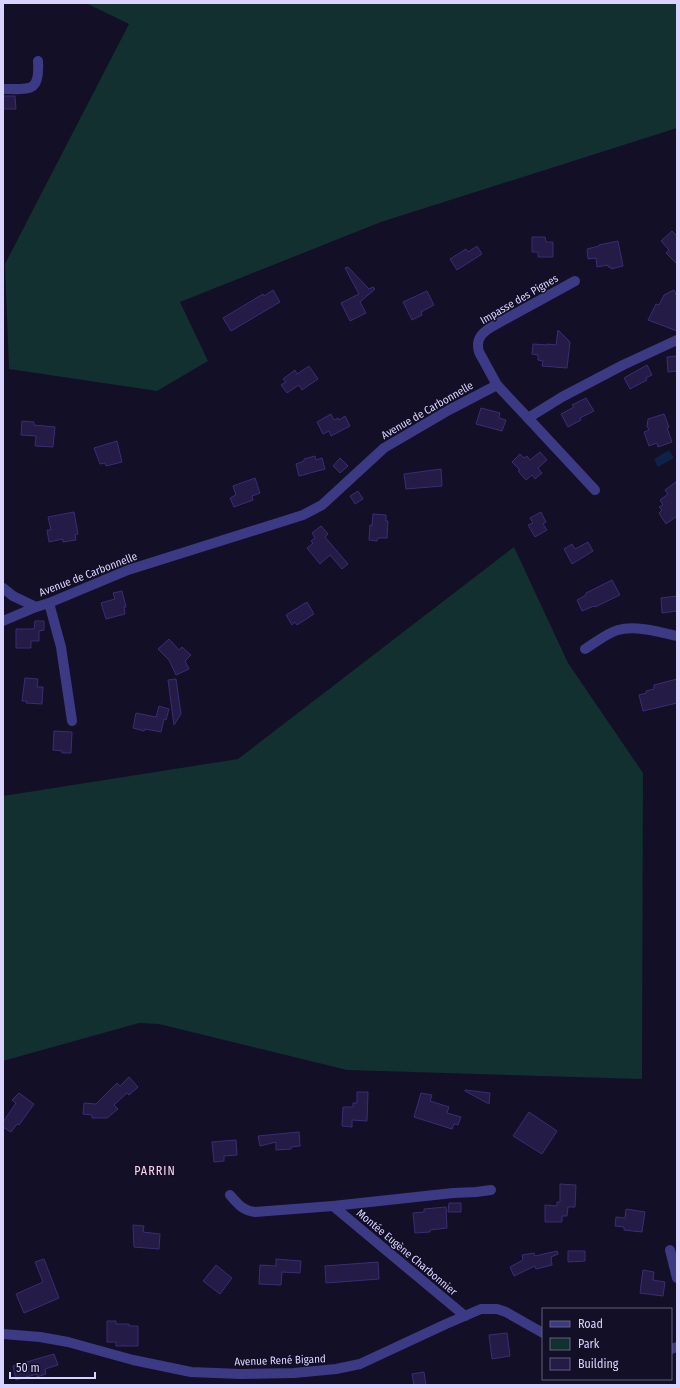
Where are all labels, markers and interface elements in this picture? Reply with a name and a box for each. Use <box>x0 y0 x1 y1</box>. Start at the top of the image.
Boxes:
street label: Impasse des Pignes <box>478 272 561 327</box>
street label: Avenue de Carbonnelle <box>379 379 476 442</box>
street label: Avenue de Carbonnelle <box>37 550 139 599</box>
district label: PARRIN <box>134 1164 176 1178</box>
street label: Montée Eugène Charbonnier <box>354 1207 460 1298</box>
legend <box>542 1308 672 1380</box>
text: Road <box>578 1317 603 1331</box>
text: Park <box>578 1337 600 1351</box>
street label: Avenue René Bigand <box>234 1352 326 1369</box>
scale bar <box>10 1354 95 1380</box>
text: Building <box>578 1357 619 1371</box>
text: 50 m <box>16 1361 40 1375</box>

